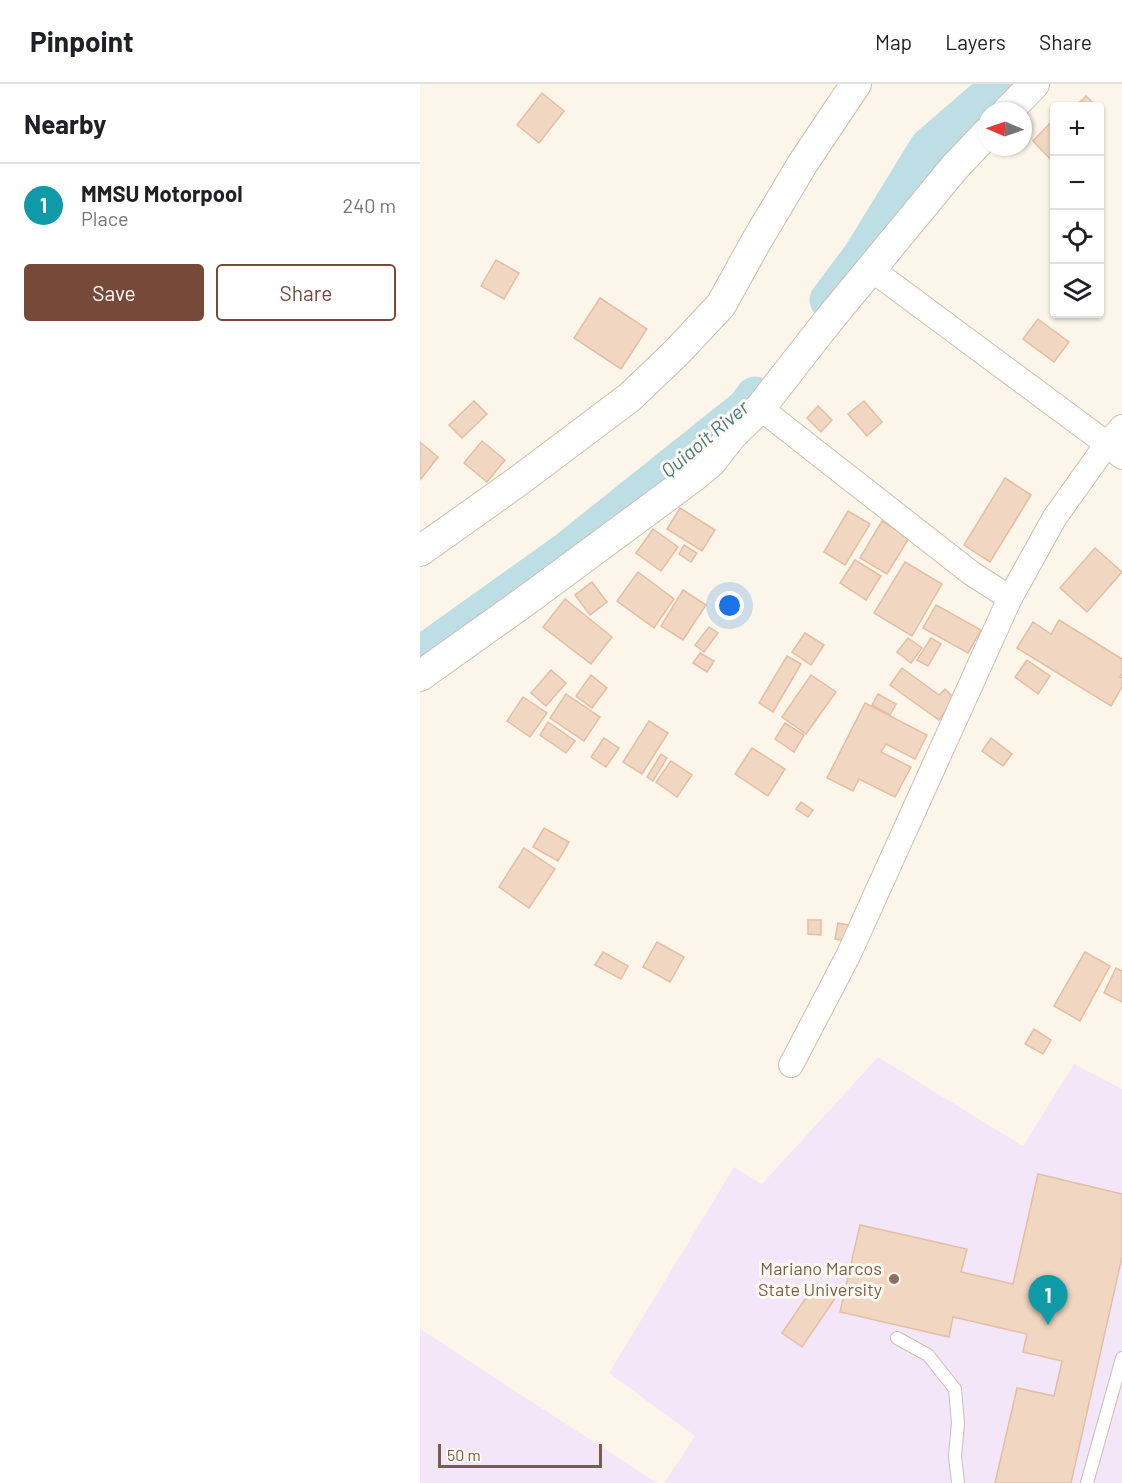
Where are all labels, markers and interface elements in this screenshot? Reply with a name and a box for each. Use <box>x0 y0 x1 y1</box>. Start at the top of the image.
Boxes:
text: Pinpoint <box>30 24 134 58</box>
text: Map <box>875 29 912 54</box>
text: Layers <box>945 29 1006 54</box>
text: Share <box>1039 29 1092 54</box>
north arrow <box>978 102 1032 156</box>
map controls <box>1050 102 1104 318</box>
button: + <box>1050 102 1104 156</box>
text: Nearby <box>24 108 106 139</box>
button: − <box>1050 156 1104 210</box>
text: MMSU Motorpool <box>81 180 243 206</box>
text: 1 <box>40 193 47 217</box>
text: 240 m <box>342 193 396 217</box>
text: Place <box>81 206 129 230</box>
button: locate <box>1050 210 1104 264</box>
button: Save <box>24 264 204 321</box>
button: Share <box>216 264 396 321</box>
button: layers <box>1050 264 1104 318</box>
water label: Quiaoit River <box>656 394 754 482</box>
your location <box>715 591 744 620</box>
place label: Mariano Marcos State University <box>758 1257 882 1300</box>
marker: Mariano Marcos State University <box>887 1272 901 1286</box>
pin: 1 <box>1028 1276 1068 1325</box>
scale bar <box>438 1441 602 1468</box>
text: 50 m <box>447 1445 481 1464</box>

